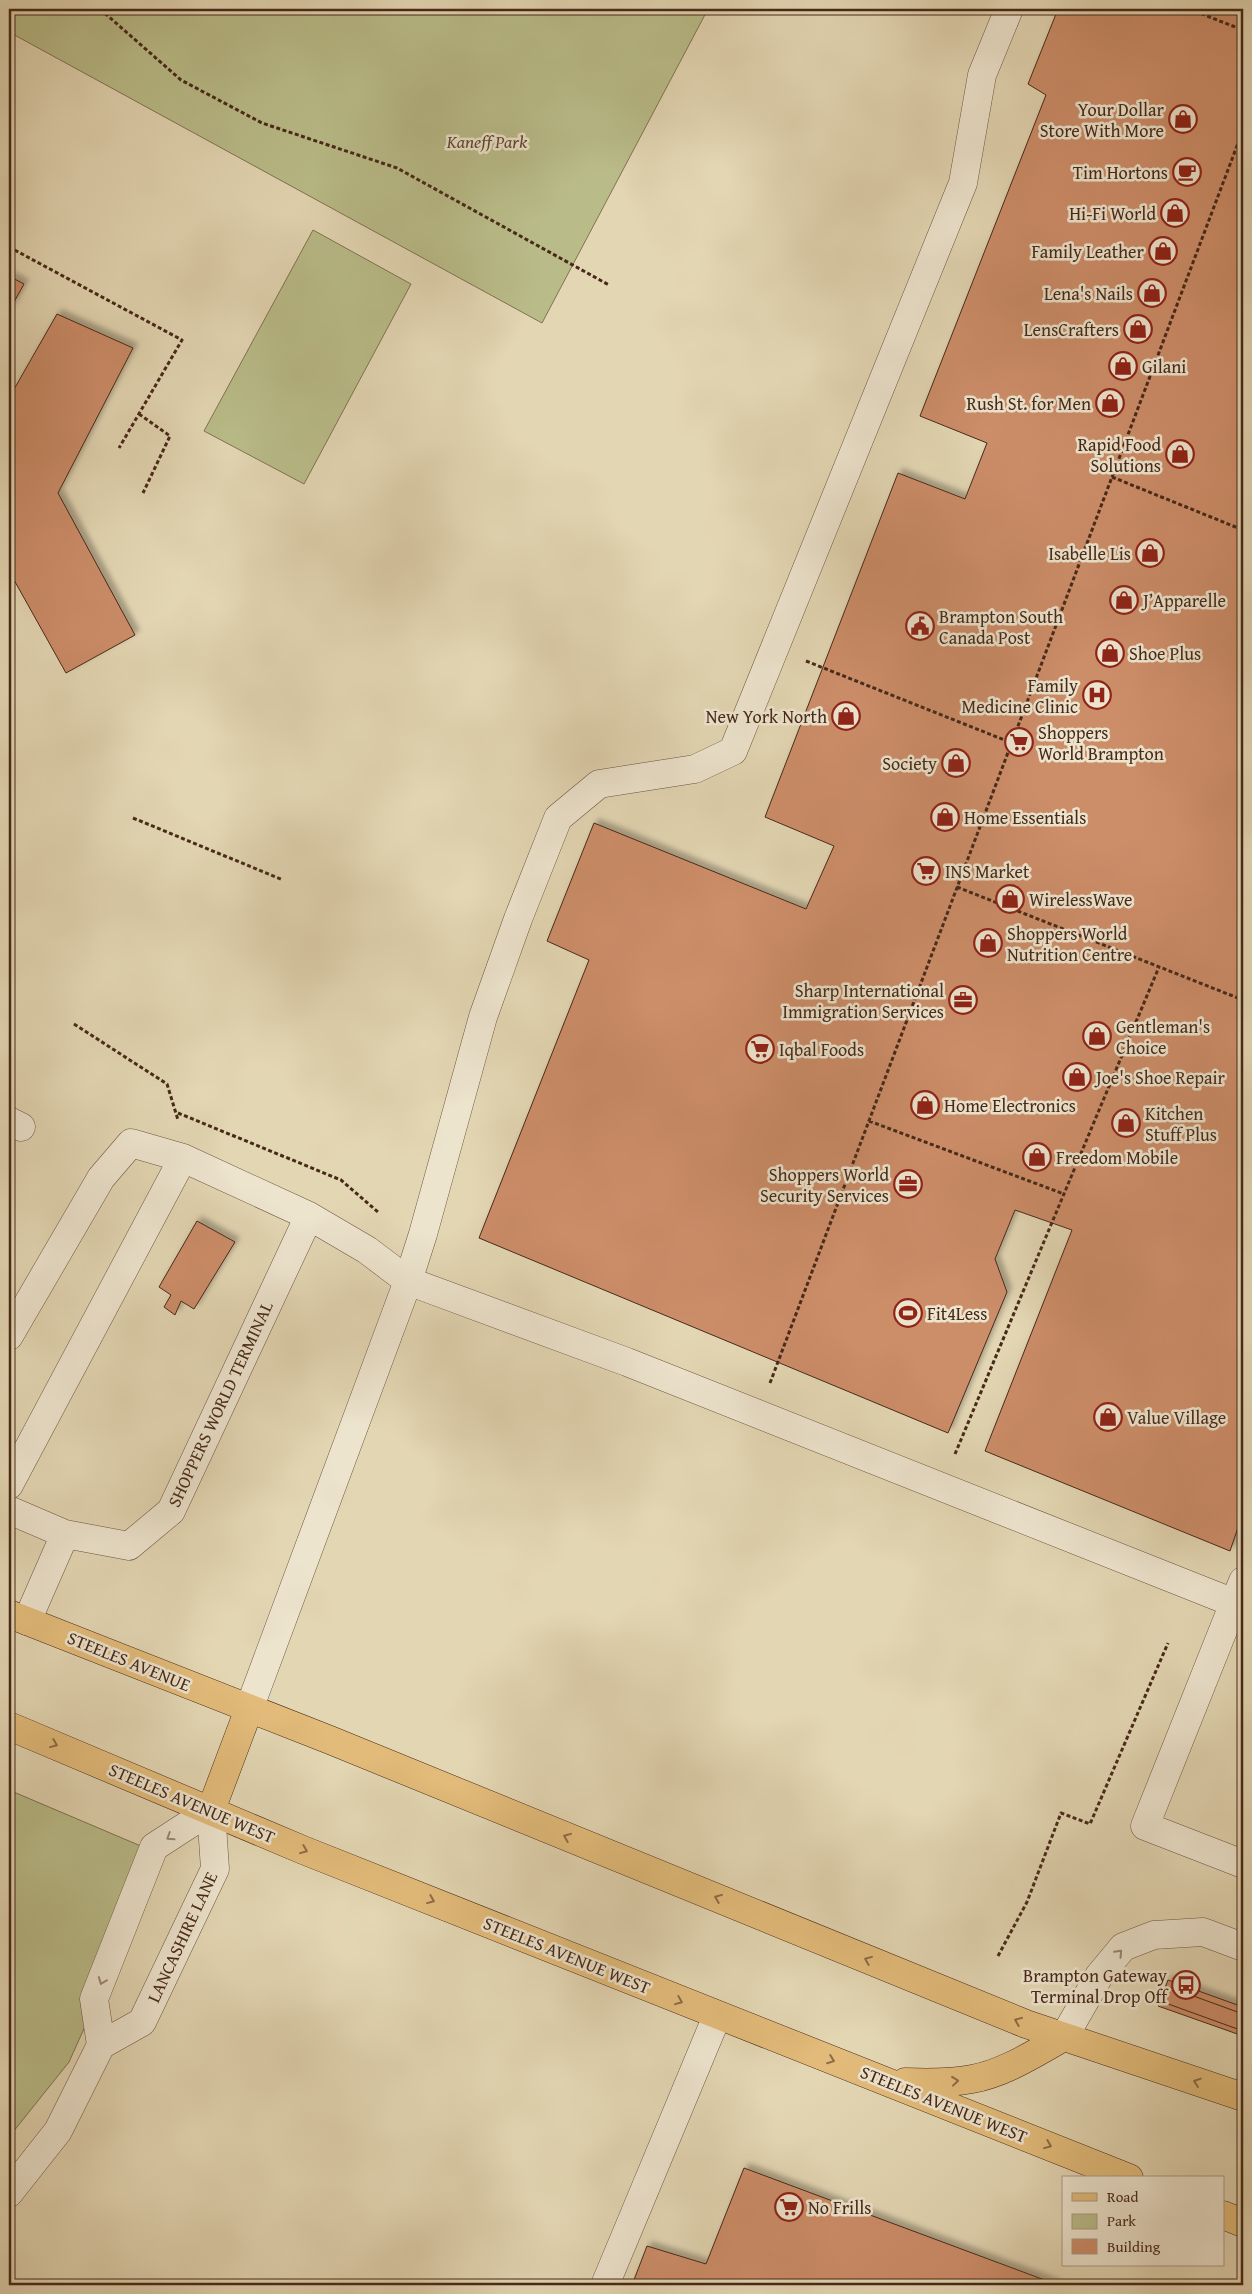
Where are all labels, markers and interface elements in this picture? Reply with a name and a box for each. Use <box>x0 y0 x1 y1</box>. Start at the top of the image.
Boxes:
place label: Your Dollar Store With More <box>1040 96 1165 144</box>
shop icon: Your Dollar Store With More <box>1168 104 1198 134</box>
park label: Kaneff Park <box>446 128 528 155</box>
cafe icon: Tim Hortons <box>1172 157 1202 187</box>
place label: Tim Hortons <box>1073 159 1168 186</box>
shop icon: Hi-Fi World <box>1160 198 1190 228</box>
place label: Hi-Fi World <box>1069 200 1156 227</box>
shop icon: Family Leather <box>1148 236 1178 266</box>
place label: Family Leather <box>1032 238 1145 265</box>
shop icon: Lena's Nails <box>1137 278 1167 308</box>
place label: Lena's Nails <box>1044 280 1133 307</box>
shop icon: LensCrafters <box>1123 314 1153 344</box>
place label: LensCrafters <box>1024 316 1119 343</box>
shop icon: Gilani <box>1108 351 1138 381</box>
place label: Gilani <box>1142 353 1186 380</box>
shop icon: Rush St. for Men <box>1095 388 1125 418</box>
place label: Rush St. for Men <box>967 390 1091 417</box>
place label: Rapid Food Solutions <box>1078 431 1161 479</box>
shop icon: Rapid Food Solutions <box>1165 439 1195 469</box>
shop icon: Isabelle Lis <box>1135 538 1165 568</box>
place label: Isabelle Lis <box>1049 540 1131 567</box>
shop icon: J’Apparelle <box>1109 585 1139 615</box>
place label: J’Apparelle <box>1141 587 1226 614</box>
place label: Brampton South Canada Post <box>939 603 1063 651</box>
public building icon: Brampton South Canada Post <box>905 611 935 641</box>
shop icon: Shoe Plus <box>1095 638 1125 668</box>
place label: Shoe Plus <box>1129 640 1201 667</box>
place label: Family Medicine Clinic <box>962 672 1078 720</box>
hospital icon: Family Medicine Clinic <box>1082 680 1112 710</box>
shop icon: New York North <box>831 701 861 731</box>
place label: New York North <box>706 703 827 730</box>
place label: Shoppers World Brampton <box>1038 719 1164 767</box>
supermarket icon: Shoppers World Brampton <box>1004 727 1034 757</box>
shop icon: Society <box>941 748 971 778</box>
place label: Society <box>882 750 937 777</box>
shop icon: Home Essentials <box>930 802 960 832</box>
place label: Home Essentials <box>964 804 1086 831</box>
supermarket icon: INS Market <box>911 856 941 886</box>
place label: INS Market <box>945 858 1030 885</box>
shop icon: WirelessWave <box>995 884 1025 914</box>
place label: WirelessWave <box>1029 886 1133 913</box>
place label: Shoppers World Nutrition Centre <box>1007 920 1132 968</box>
shop icon: Shoppers World Nutrition Centre <box>973 928 1003 958</box>
place label: Sharp International Immigration Services <box>782 977 944 1025</box>
office icon: Sharp International Immigration Services <box>948 985 978 1015</box>
place label: Gentleman's Choice <box>1116 1013 1210 1061</box>
shop icon: Gentleman's Choice <box>1082 1021 1112 1051</box>
supermarket icon: Iqbal Foods <box>745 1034 775 1064</box>
place label: Iqbal Foods <box>779 1036 864 1063</box>
shop icon: Joe's Shoe Repair <box>1062 1062 1092 1092</box>
place label: Joe's Shoe Repair <box>1094 1064 1226 1091</box>
shop icon: Home Electronics <box>910 1090 940 1120</box>
place label: Home Electronics <box>944 1092 1076 1119</box>
place label: Kitchen Stuff Plus <box>1145 1100 1217 1148</box>
shop icon: Kitchen Stuff Plus <box>1111 1108 1141 1138</box>
shop icon: Freedom Mobile <box>1022 1142 1052 1172</box>
place label: Freedom Mobile <box>1056 1144 1178 1171</box>
place label: Shoppers World Security Services <box>760 1161 889 1209</box>
office icon: Shoppers World Security Services <box>893 1169 923 1199</box>
street label: SHOPPERS WORLD TERMINAL <box>160 1296 280 1511</box>
sports icon: Fit4Less <box>893 1298 923 1328</box>
place label: Fit4Less <box>927 1300 987 1327</box>
shop icon: Value Village <box>1093 1402 1123 1432</box>
place label: Value Village <box>1127 1404 1226 1431</box>
street label: STEELES AVENUE <box>63 1624 195 1698</box>
one-way arrow <box>49 1738 58 1749</box>
street label: STEELES AVENUE WEST <box>105 1756 279 1850</box>
one-way arrow <box>166 1830 175 1840</box>
one-way arrow <box>563 1833 572 1843</box>
one-way arrow <box>299 1844 308 1854</box>
street label: LANCASHIRE LANE <box>140 1867 224 2007</box>
one-way arrow <box>426 1894 435 1904</box>
one-way arrow <box>714 1894 722 1904</box>
street label: STEELES AVENUE WEST <box>479 1909 655 2001</box>
one-way arrow <box>1113 1949 1122 1958</box>
one-way arrow <box>864 1955 873 1966</box>
place label: Brampton Gateway Terminal Drop Off <box>1023 1962 1169 2010</box>
bus stop icon: Brampton Gateway Terminal Drop Off <box>1171 1970 1201 2000</box>
one-way arrow <box>98 1976 108 1985</box>
one-way arrow <box>674 1994 683 2005</box>
one-way arrow <box>1015 2017 1023 2027</box>
one-way arrow <box>826 2054 834 2064</box>
street label: STEELES AVENUE WEST <box>856 2058 1032 2150</box>
one-way arrow <box>951 2076 959 2087</box>
one-way arrow <box>1193 2078 1202 2088</box>
one-way arrow <box>1043 2139 1052 2150</box>
legend <box>1062 2176 1224 2266</box>
text: Road <box>1107 2186 1138 2207</box>
supermarket icon: No Frills <box>774 2192 804 2222</box>
place label: No Frills <box>808 2194 871 2221</box>
text: Park <box>1107 2210 1136 2231</box>
text: Building <box>1107 2236 1161 2257</box>

